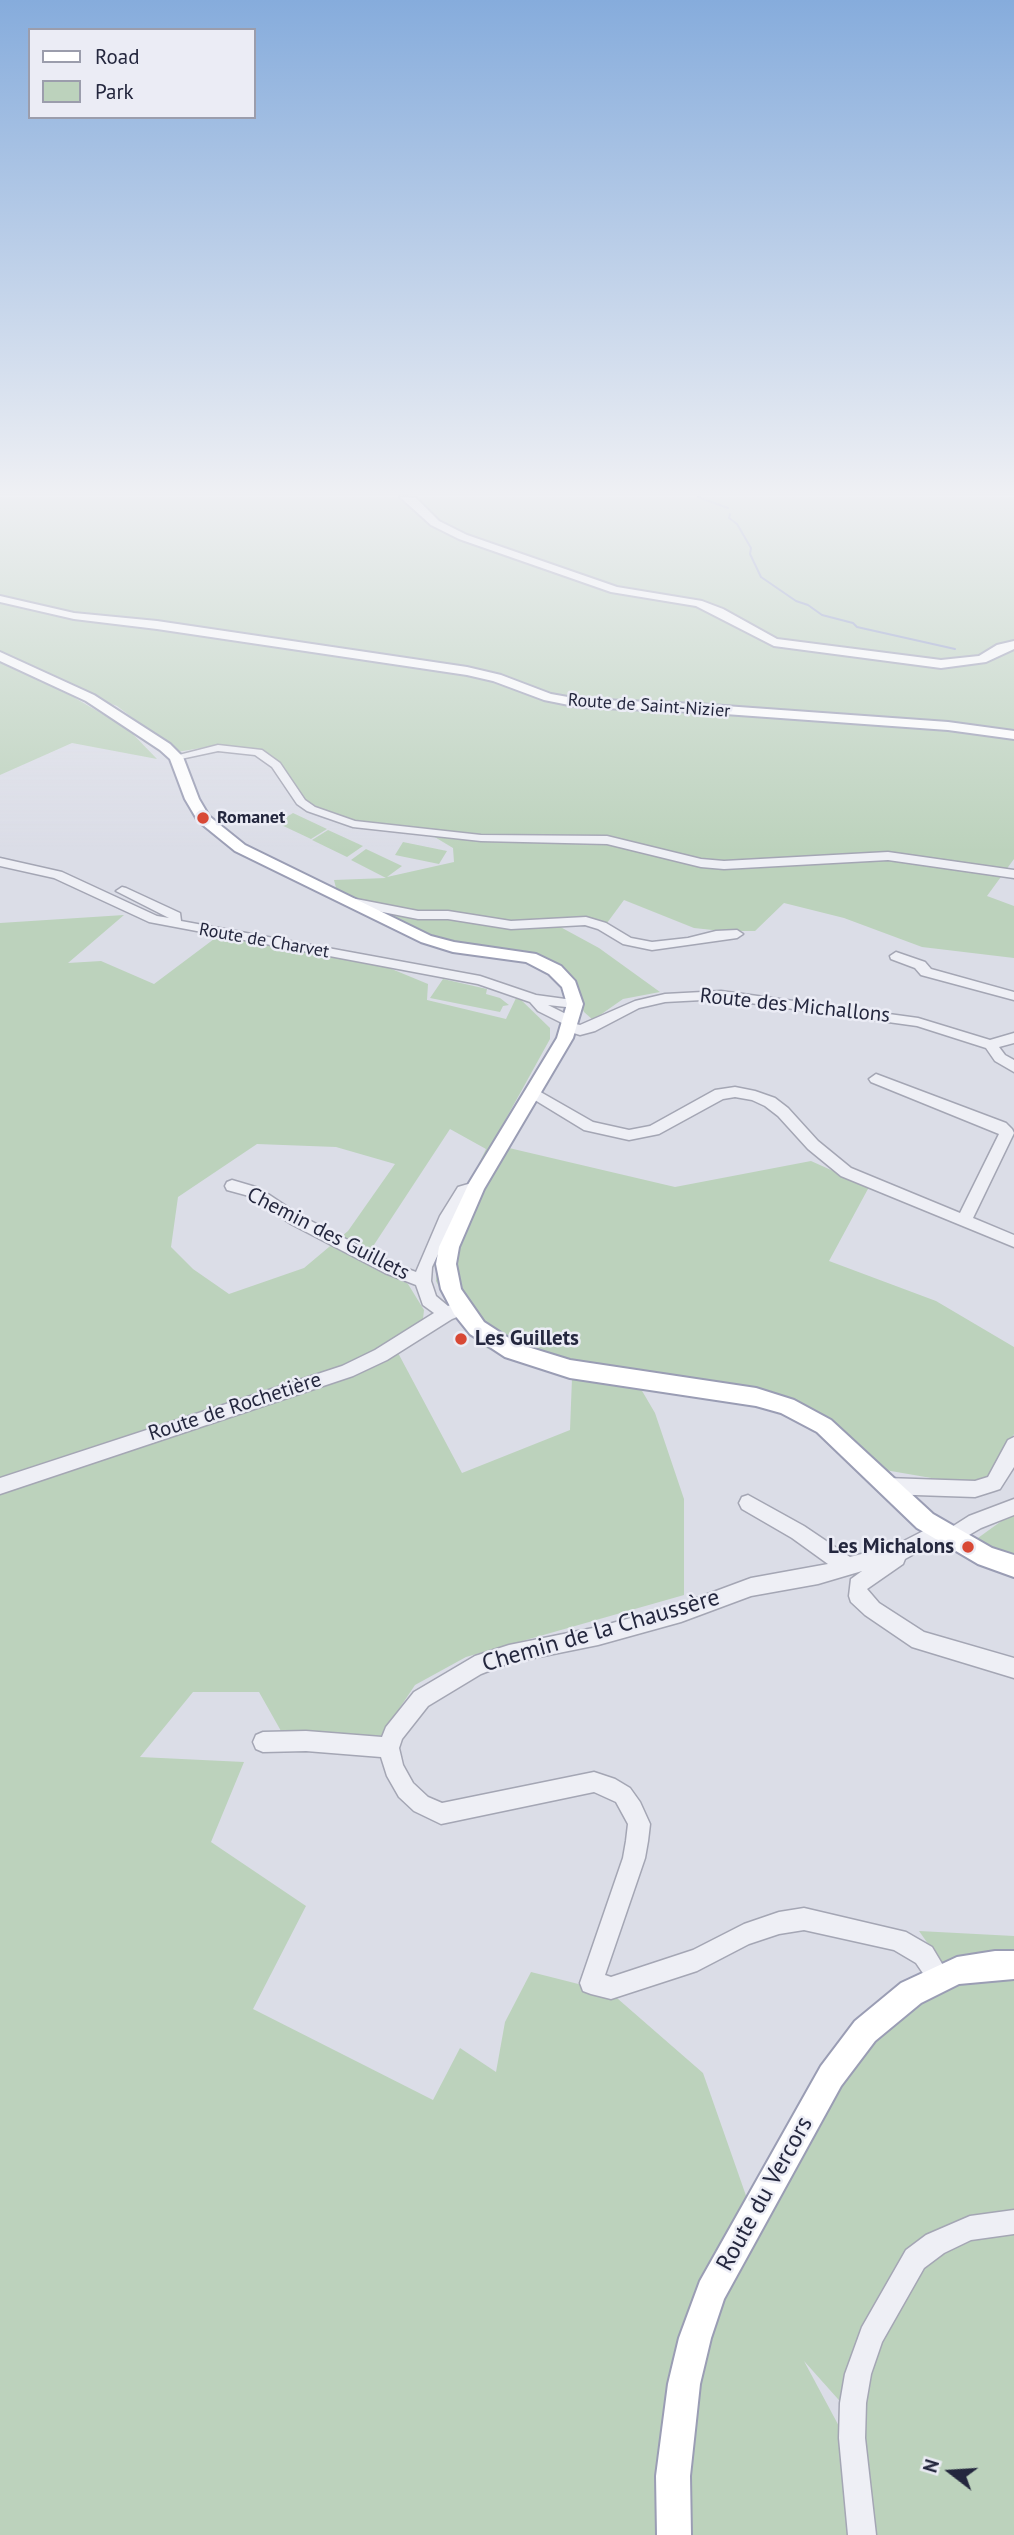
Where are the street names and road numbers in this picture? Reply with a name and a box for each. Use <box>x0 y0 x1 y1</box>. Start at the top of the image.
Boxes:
street label: Route de Saint-Nizier <box>567 690 731 722</box>
street label: Route de Charvet <box>197 919 331 963</box>
street label: Route des Michallons <box>699 983 891 1029</box>
street label: Chemin des Guillets <box>243 1182 413 1286</box>
street label: Route de Rochetière <box>145 1367 325 1447</box>
street label: Chemin de la Chaussère <box>479 1583 723 1679</box>
street label: Route du Vercors <box>711 2112 819 2276</box>

